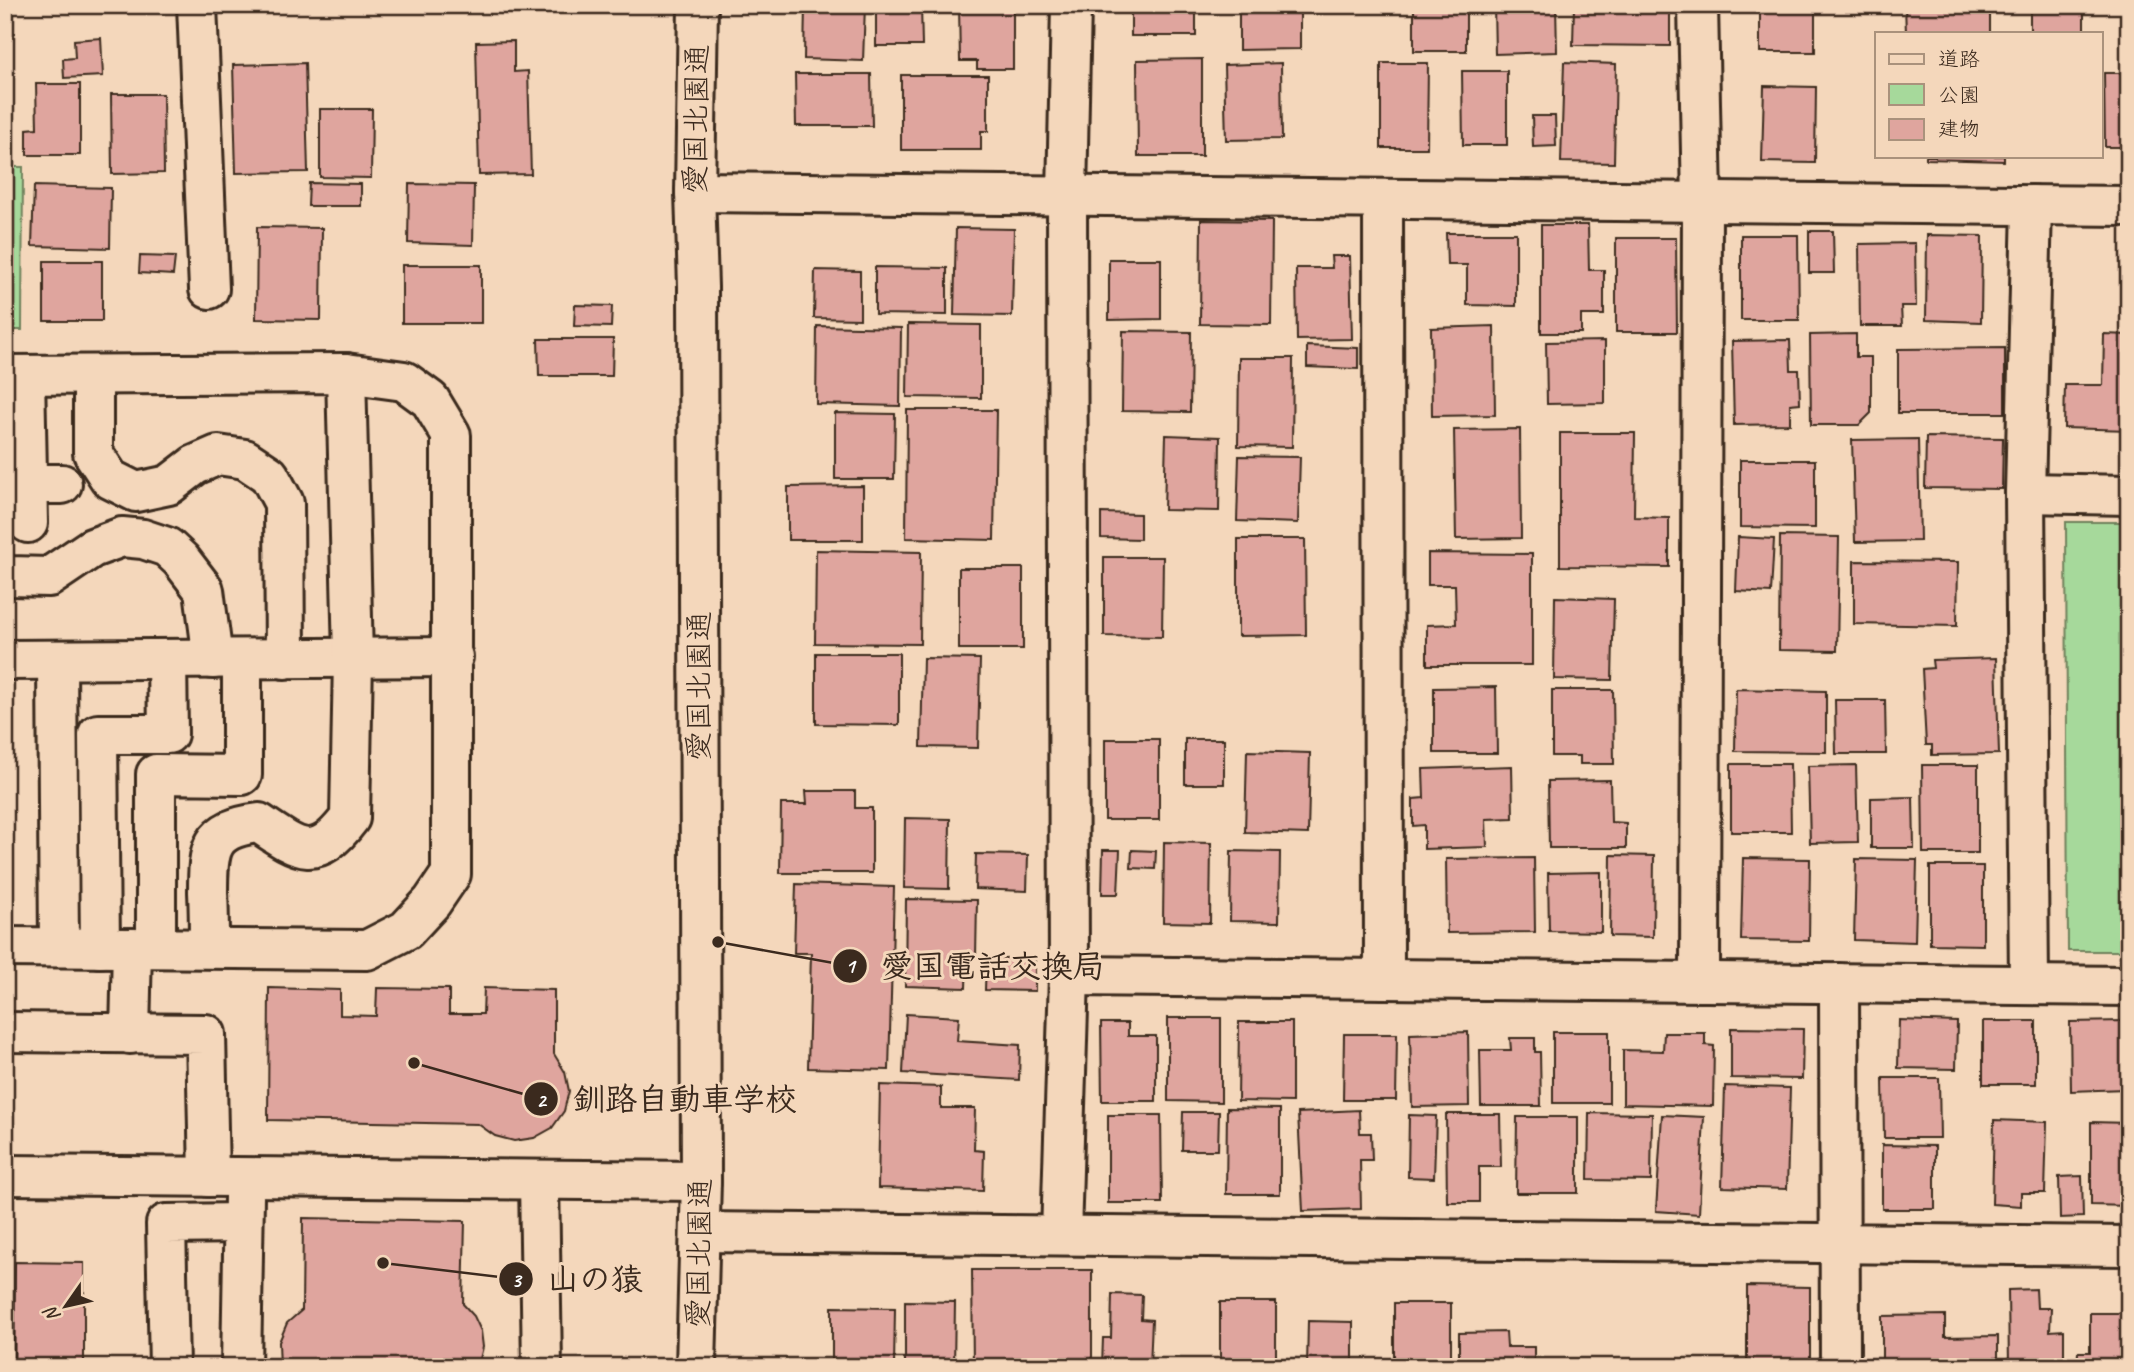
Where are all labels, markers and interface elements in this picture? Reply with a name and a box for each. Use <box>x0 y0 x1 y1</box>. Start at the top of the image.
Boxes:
legend <box>1875 32 2102 158</box>
street label: 愛国北園通 <box>676 44 716 194</box>
text: 道路 <box>1938 46 1980 72</box>
text: 公園 <box>1938 82 1980 108</box>
text: 建物 <box>1938 116 1980 142</box>
street label: 愛国北園通 <box>680 611 718 761</box>
callout: 愛国電話交換局 <box>832 939 1119 992</box>
text: 愛国電話交換局 <box>881 946 1105 987</box>
text: 1 <box>845 953 857 979</box>
callout: 釧路自動車学校 <box>524 1073 811 1126</box>
text: 釧路自動車学校 <box>573 1079 797 1120</box>
text: 2 <box>536 1087 548 1113</box>
street label: 愛国北園通 <box>679 1178 719 1328</box>
callout: 山の猿 <box>498 1253 657 1306</box>
text: 山の猿 <box>547 1259 643 1300</box>
text: 3 <box>511 1267 523 1293</box>
north arrow <box>32 1270 102 1340</box>
text: N <box>38 1301 66 1327</box>

